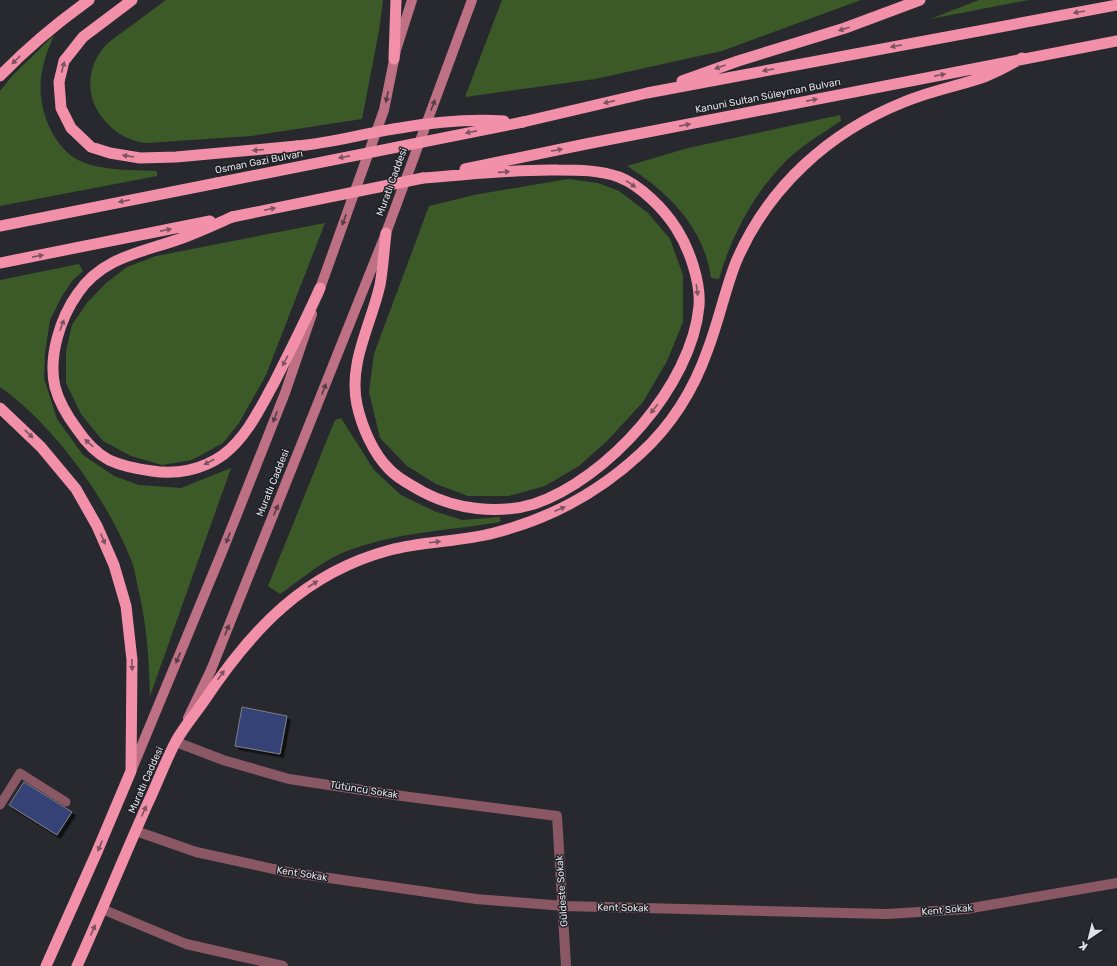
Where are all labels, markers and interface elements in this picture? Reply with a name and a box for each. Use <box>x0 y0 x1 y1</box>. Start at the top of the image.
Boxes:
one-way arrow <box>1072 9 1085 15</box>
one-way arrow <box>837 26 849 32</box>
one-way arrow <box>890 43 902 49</box>
one-way arrow <box>11 55 20 65</box>
one-way arrow <box>60 61 66 73</box>
one-way arrow <box>713 65 725 71</box>
one-way arrow <box>762 67 774 73</box>
one-way arrow <box>934 71 946 77</box>
street label: Kanuni Sultan Süleyman Bulvarı <box>694 76 842 116</box>
one-way arrow <box>383 91 389 103</box>
one-way arrow <box>806 96 819 102</box>
one-way arrow <box>431 98 437 110</box>
one-way arrow <box>603 99 615 105</box>
one-way arrow <box>679 122 691 128</box>
one-way arrow <box>465 129 477 135</box>
one-way arrow <box>252 146 264 153</box>
street label: Muratlı Caddesi <box>374 146 410 218</box>
one-way arrow <box>551 147 564 153</box>
street label: Osman Gazi Bulvarı <box>214 148 304 176</box>
one-way arrow <box>122 153 135 159</box>
one-way arrow <box>337 155 350 161</box>
one-way arrow <box>498 169 510 176</box>
one-way arrow <box>625 181 637 188</box>
one-way arrow <box>118 198 130 204</box>
one-way arrow <box>264 206 276 212</box>
one-way arrow <box>341 214 347 226</box>
one-way arrow <box>160 227 172 233</box>
one-way arrow <box>32 252 44 258</box>
one-way arrow <box>694 284 700 296</box>
one-way arrow <box>60 318 66 330</box>
one-way arrow <box>282 355 289 367</box>
one-way arrow <box>321 383 327 394</box>
one-way arrow <box>650 404 659 415</box>
one-way arrow <box>272 411 278 423</box>
one-way arrow <box>24 429 34 439</box>
one-way arrow <box>84 439 93 448</box>
street label: Muratlı Caddesi <box>254 448 292 518</box>
one-way arrow <box>203 459 214 466</box>
one-way arrow <box>273 503 279 515</box>
one-way arrow <box>554 506 566 513</box>
one-way arrow <box>224 532 230 544</box>
one-way arrow <box>100 534 106 545</box>
one-way arrow <box>429 539 441 545</box>
one-way arrow <box>308 581 319 588</box>
one-way arrow <box>225 624 231 636</box>
one-way arrow <box>175 653 181 664</box>
one-way arrow <box>129 659 135 672</box>
one-way arrow <box>217 670 225 680</box>
street label: Muratlı Caddesi <box>126 745 166 815</box>
street label: Tütüncü Sokak <box>329 779 400 801</box>
one-way arrow <box>142 805 148 817</box>
one-way arrow <box>97 840 103 851</box>
street label: Güldeste Sokak <box>553 854 570 927</box>
street label: Kent Sokak <box>276 864 329 884</box>
street label: Kent Sokak <box>597 902 650 914</box>
street label: Kent Sokak <box>921 902 974 918</box>
north arrow <box>1069 918 1109 958</box>
one-way arrow <box>90 924 96 936</box>
text: K <box>1076 938 1090 953</box>

